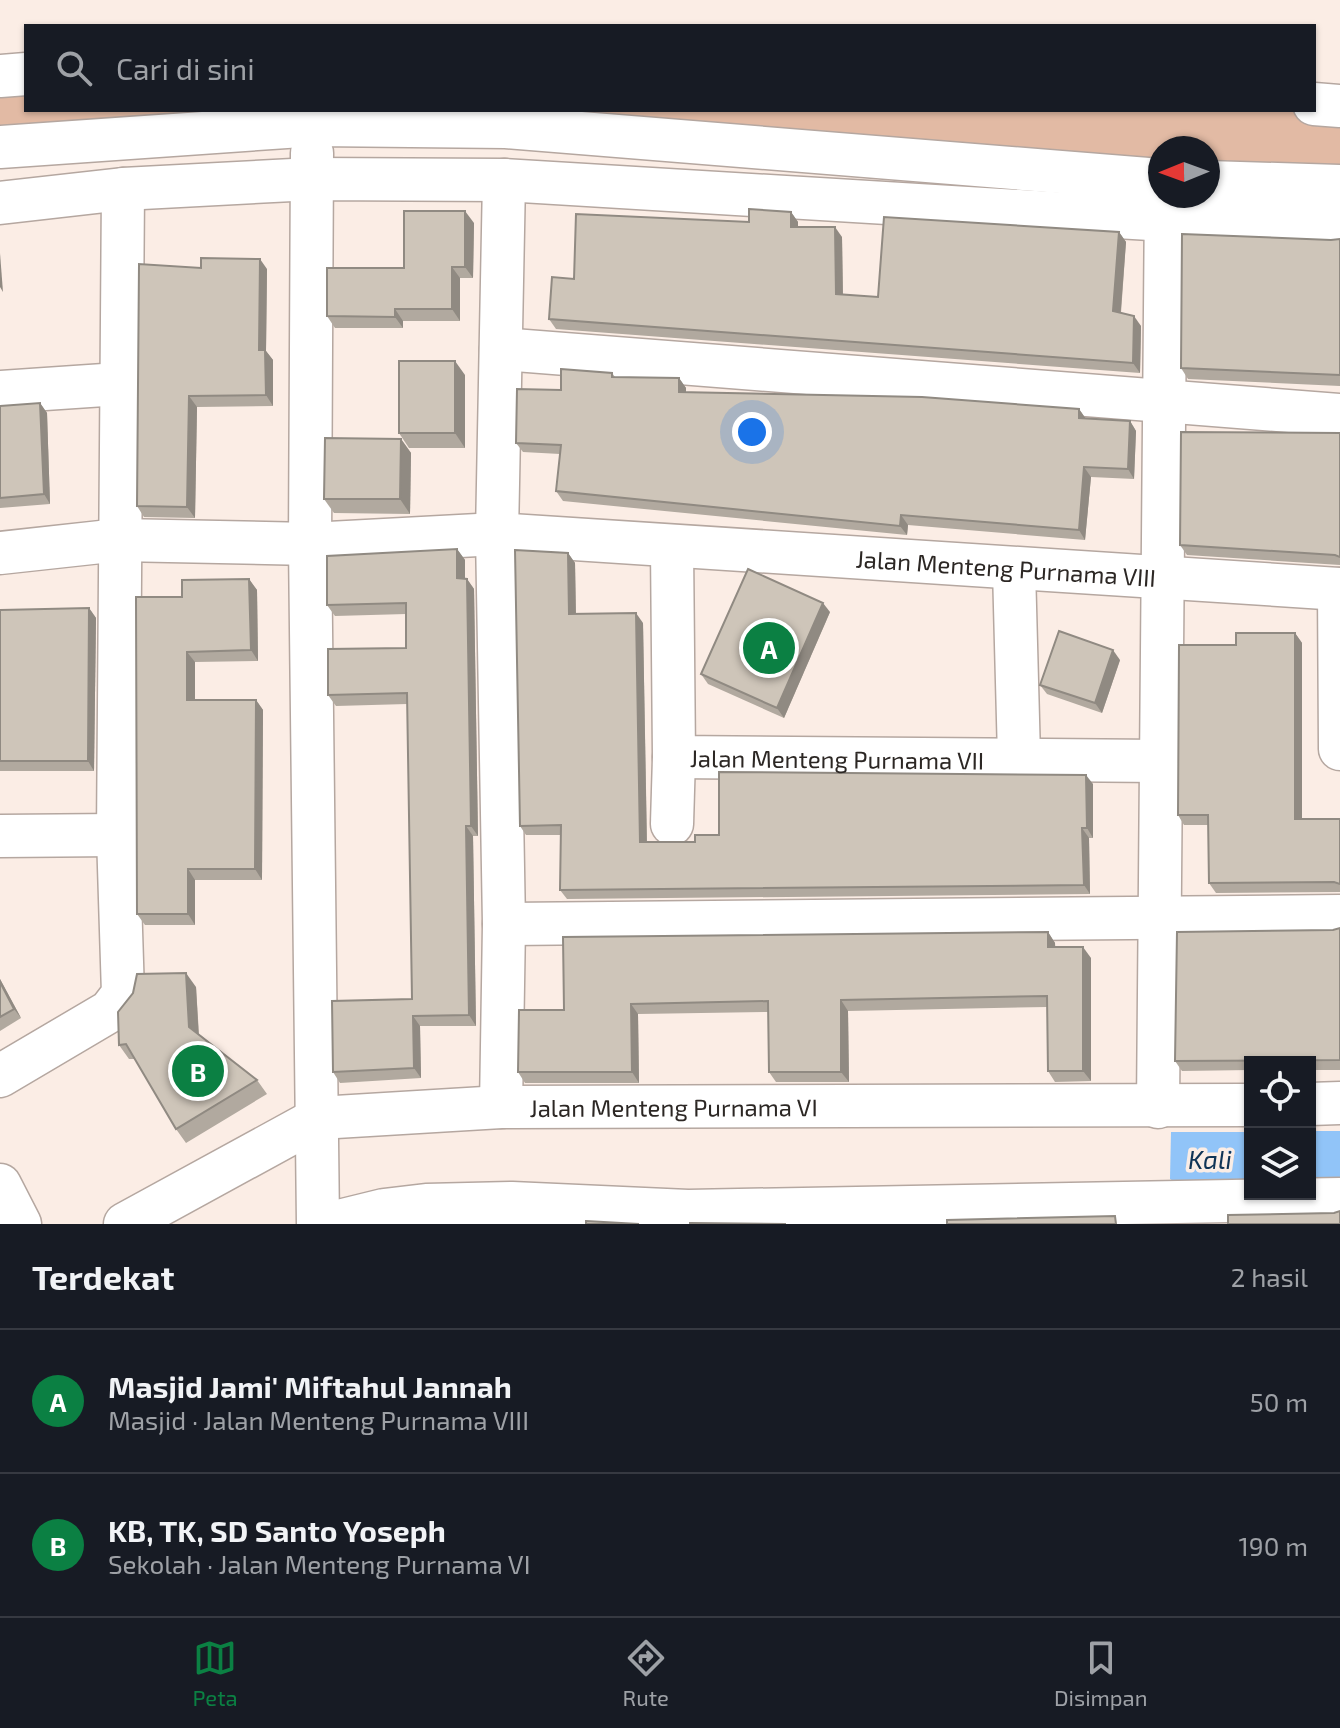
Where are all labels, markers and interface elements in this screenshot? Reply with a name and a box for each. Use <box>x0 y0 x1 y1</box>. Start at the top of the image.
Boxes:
search box <box>24 24 1316 112</box>
icon: search <box>52 46 96 90</box>
text: Cari di sini <box>116 50 255 86</box>
north arrow <box>1148 136 1220 208</box>
your location <box>732 412 772 452</box>
street label: Jalan Menteng Purnama VIII <box>855 543 1157 591</box>
pin: A <box>743 618 795 678</box>
street label: Jalan Menteng Purnama VII <box>690 743 984 774</box>
pin: B <box>172 1041 224 1101</box>
map controls <box>1244 1056 1316 1200</box>
button: locate <box>1244 1056 1316 1128</box>
street label: Jalan Menteng Purnama VI <box>529 1092 818 1121</box>
button: layers <box>1244 1128 1316 1200</box>
water label: Kali <box>1188 1143 1232 1174</box>
text: Terdekat <box>32 1256 174 1297</box>
text: 2 hasil <box>1231 1261 1308 1292</box>
text: Masjid Jami' Miftahul Jannah <box>108 1368 512 1404</box>
text: A <box>50 1386 66 1417</box>
text: 50 m <box>1250 1386 1308 1417</box>
text: Masjid · Jalan Menteng Purnama VIII <box>108 1404 529 1435</box>
text: KB, TK, SD Santo Yoseph <box>108 1512 446 1548</box>
text: B <box>50 1530 66 1561</box>
text: 190 m <box>1239 1530 1308 1561</box>
text: Sekolah · Jalan Menteng Purnama VI <box>108 1548 530 1579</box>
tab: Peta <box>192 1636 238 1710</box>
tab: Rute <box>623 1636 669 1710</box>
tab: Disimpan <box>1054 1636 1147 1710</box>

